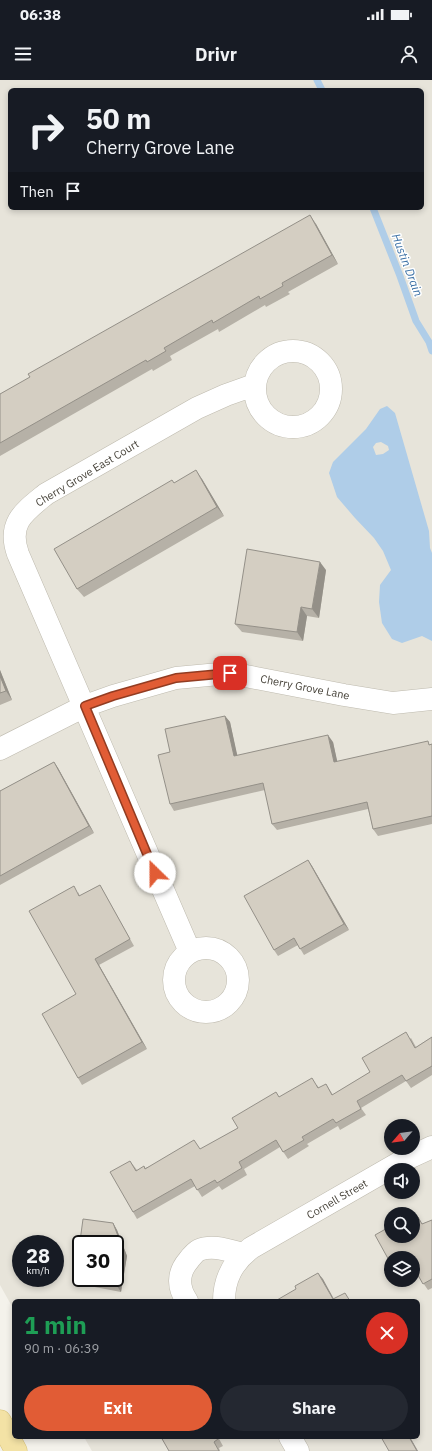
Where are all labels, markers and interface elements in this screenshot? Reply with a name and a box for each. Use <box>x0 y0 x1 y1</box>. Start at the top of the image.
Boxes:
text: 06:38 <box>20 5 61 24</box>
icon: menu <box>12 43 34 65</box>
text: Drivr <box>195 43 237 66</box>
icon: person <box>398 43 420 65</box>
text: 50 m <box>86 100 151 137</box>
icon: right <box>20 104 72 156</box>
text: Cherry Grove Lane <box>86 136 234 159</box>
icon: arrive <box>62 180 84 202</box>
text: Then <box>20 182 54 201</box>
water label: Hustin Drain <box>389 231 426 299</box>
street label: Cherry Grove East Court <box>33 436 141 509</box>
pin <box>213 656 247 690</box>
icon: arrive <box>219 662 241 684</box>
street label: Cherry Grove Lane <box>259 671 351 703</box>
position arrow <box>134 852 176 894</box>
north arrow <box>384 1119 420 1155</box>
map controls <box>384 1119 420 1287</box>
button: sound <box>384 1163 420 1199</box>
street label: Cornell Street <box>304 1176 370 1222</box>
button: search <box>384 1207 420 1243</box>
speed limit sign: 30 <box>72 1235 124 1287</box>
text: 28 <box>26 1242 50 1269</box>
button: layers <box>384 1251 420 1287</box>
text: km/h <box>26 1264 50 1277</box>
text: 1 min <box>24 1309 87 1341</box>
button: close <box>366 1312 408 1354</box>
text: 90 m · 06:39 <box>24 1340 99 1357</box>
button: Exit <box>24 1385 212 1431</box>
button: Share <box>220 1385 408 1431</box>

